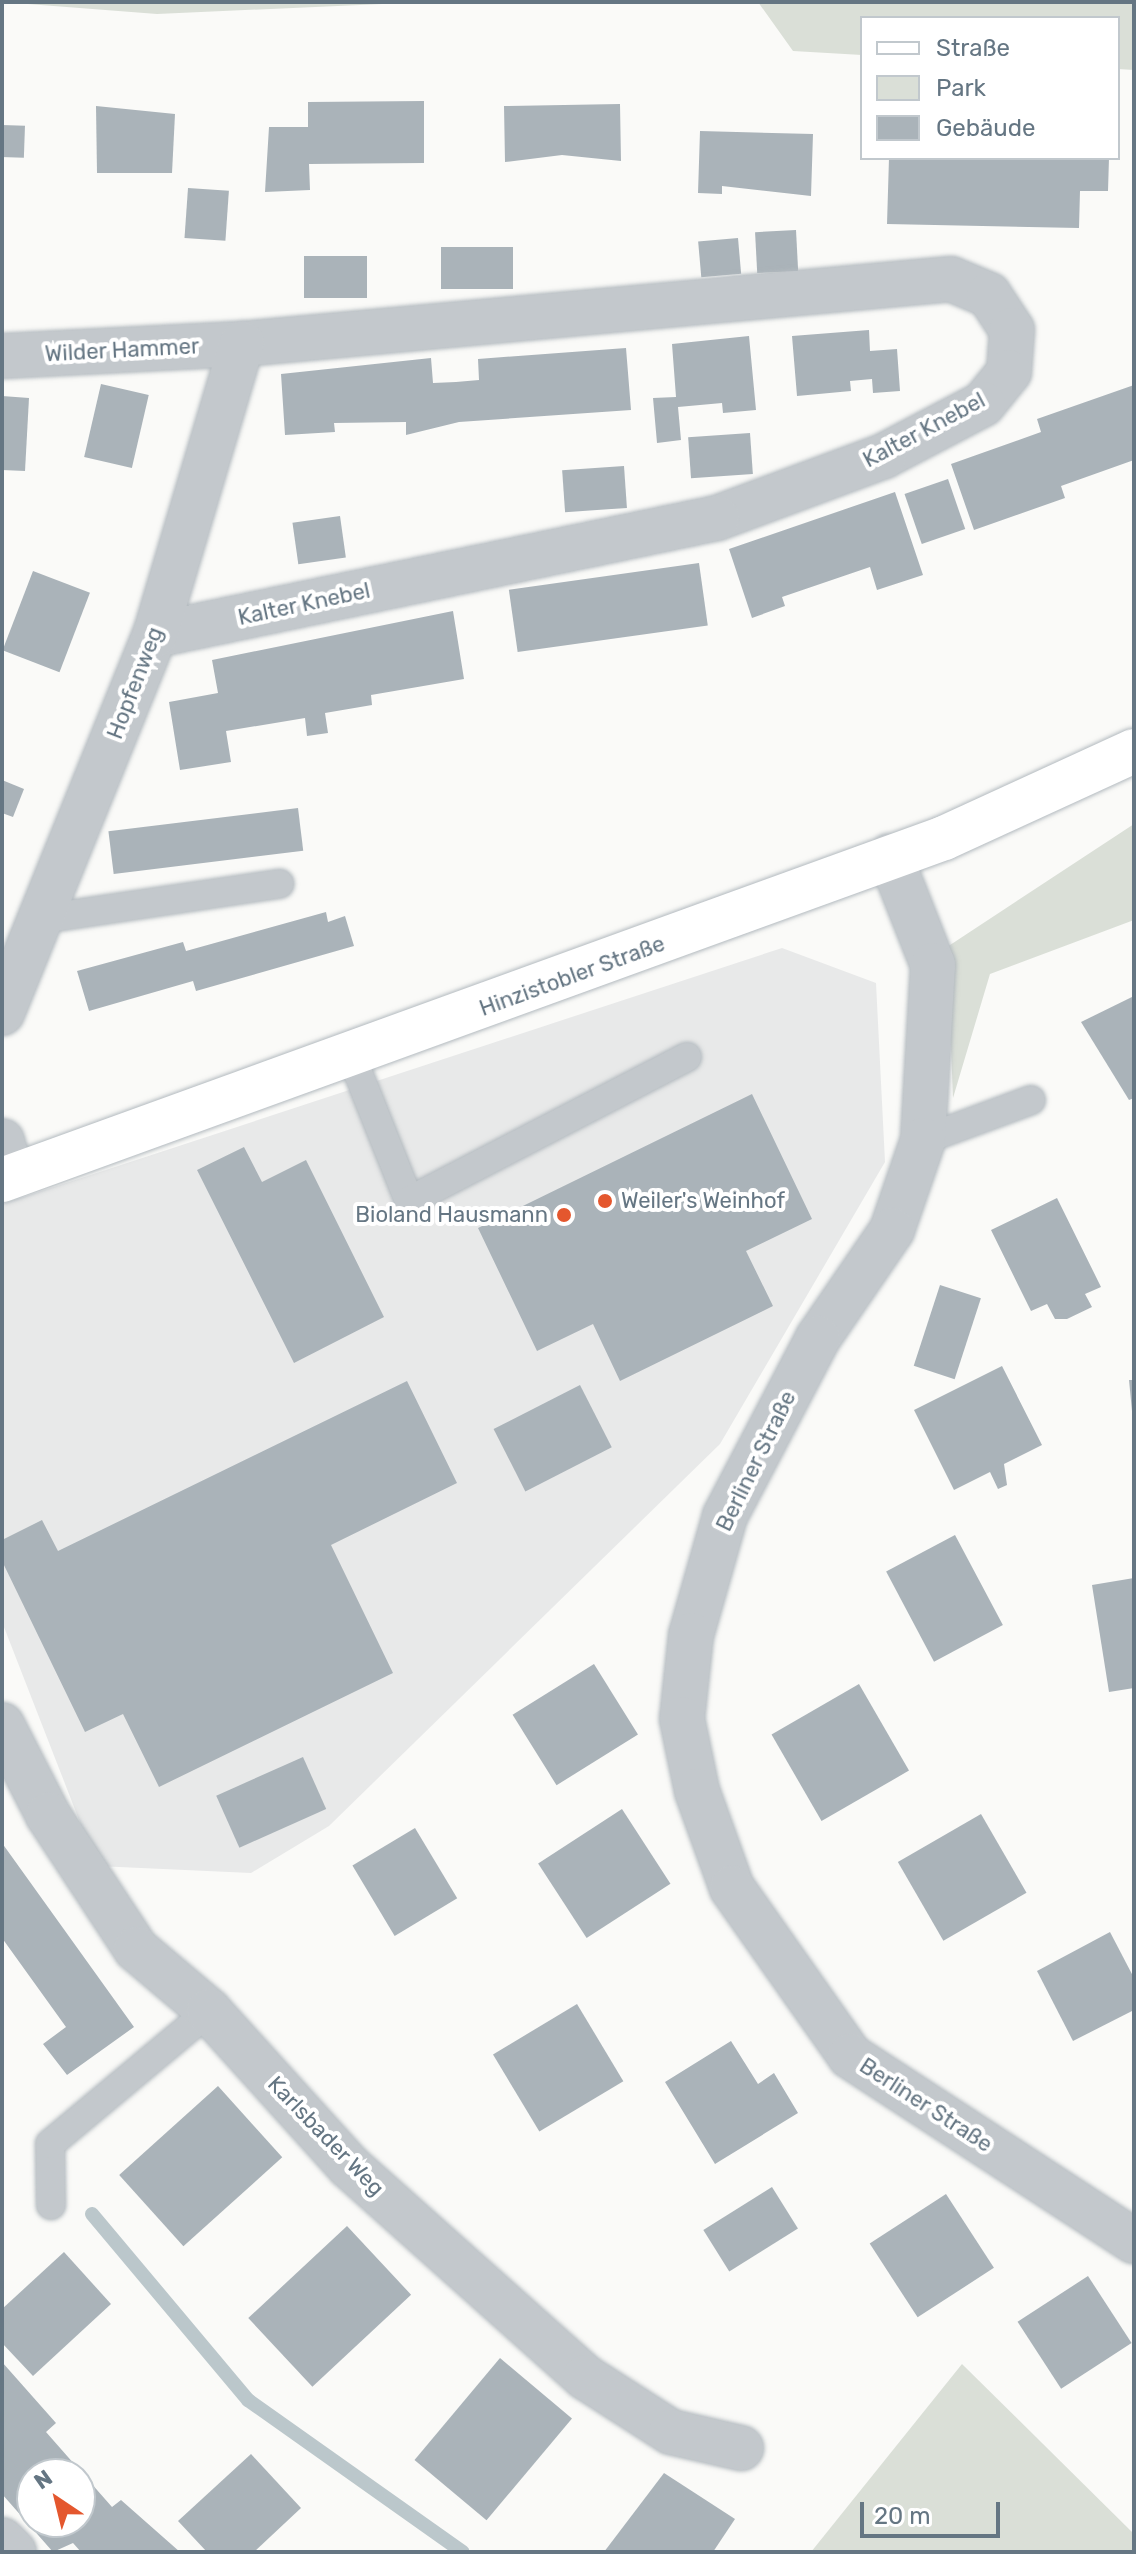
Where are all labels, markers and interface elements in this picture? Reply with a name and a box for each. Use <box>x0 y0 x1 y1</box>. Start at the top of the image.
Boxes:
legend <box>860 16 1120 160</box>
text: Straße <box>936 34 1010 62</box>
text: Park <box>936 74 986 102</box>
text: Gebäude <box>936 114 1035 142</box>
street label: Wilder Hammer <box>44 333 200 367</box>
street label: Kalter Knebel <box>858 387 990 473</box>
street label: Kalter Knebel <box>235 577 373 631</box>
street label: Hopfenweg <box>102 623 168 743</box>
street label: Hinzistobler Straße <box>476 930 668 1022</box>
place label: Weiler's Weinhof <box>621 1188 785 1214</box>
marker: Weiler's Weinhof <box>596 1192 614 1210</box>
place label: Bioland Hausmann <box>355 1202 548 1228</box>
marker: Bioland Hausmann <box>555 1206 573 1224</box>
street label: Berliner Straße <box>711 1386 801 1536</box>
street label: Berliner Straße <box>855 2052 997 2158</box>
street label: Karlsbader Weg <box>262 2070 390 2202</box>
north arrow <box>16 2458 96 2538</box>
text: N <box>29 2464 57 2495</box>
scale bar <box>864 2486 1004 2536</box>
text: 20 m <box>874 2502 931 2530</box>

